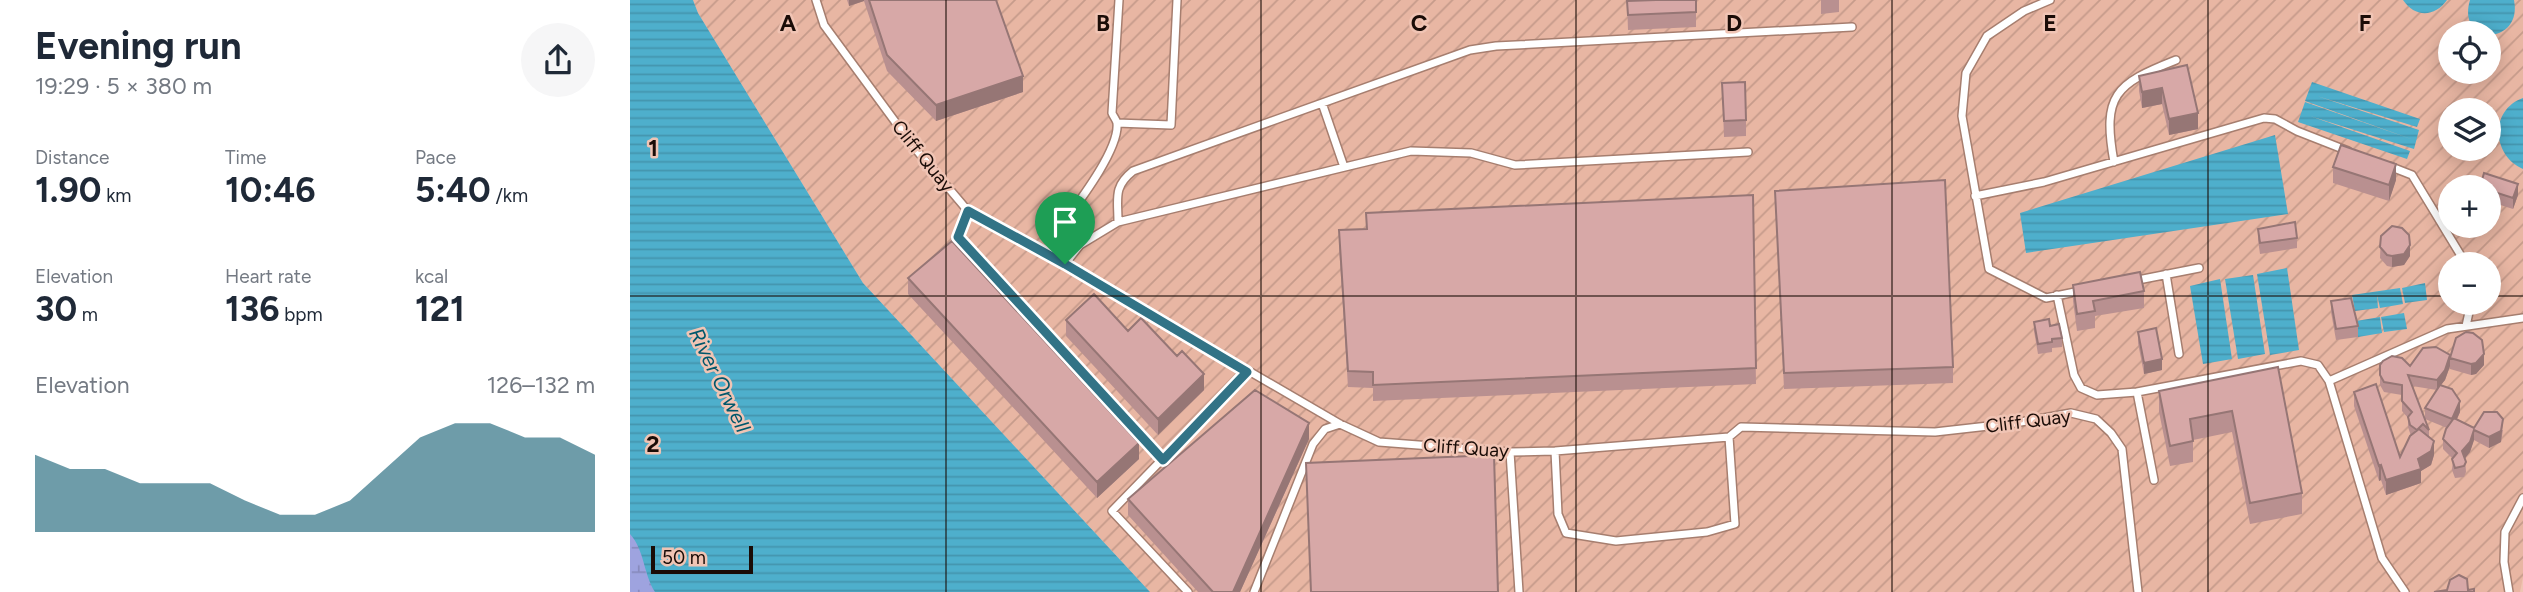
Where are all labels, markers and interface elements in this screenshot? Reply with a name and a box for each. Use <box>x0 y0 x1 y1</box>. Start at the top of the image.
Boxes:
text: A <box>780 9 797 37</box>
text: B <box>1096 9 1110 37</box>
text: C <box>1411 9 1428 37</box>
text: D <box>1726 9 1742 37</box>
text: E <box>2043 9 2057 37</box>
text: F <box>2359 9 2372 37</box>
map controls <box>2438 21 2501 315</box>
button: locate <box>2438 21 2501 84</box>
text: Evening run <box>35 23 242 69</box>
button: share <box>521 23 595 97</box>
text: 19:29 · 5 × 380 m <box>35 72 212 100</box>
button: layers <box>2438 98 2501 161</box>
street label: Cliff Quay <box>887 115 959 197</box>
text: 1 <box>648 134 658 162</box>
text: Distance <box>35 146 109 169</box>
text: Time <box>225 146 266 169</box>
text: Pace <box>415 146 456 169</box>
text: 1.90 <box>35 169 101 211</box>
text: 10:46 <box>225 169 315 211</box>
text: 5:40 <box>415 169 491 211</box>
button: + <box>2438 175 2501 238</box>
text: km <box>101 184 132 207</box>
text: /km <box>491 184 528 207</box>
pin <box>1035 192 1095 264</box>
icon: arrive <box>1046 203 1084 241</box>
button: − <box>2438 252 2501 315</box>
text: Elevation <box>35 265 113 288</box>
text: Heart rate <box>225 265 311 288</box>
text: kcal <box>415 265 448 288</box>
text: 30 <box>35 288 77 330</box>
text: 136 <box>225 288 280 330</box>
text: 121 <box>415 288 465 330</box>
text: m <box>77 303 98 326</box>
text: bpm <box>280 303 323 326</box>
water label: River Orwell <box>684 324 756 437</box>
text: Elevation <box>35 371 130 399</box>
text: 126–132 m <box>487 371 595 399</box>
street label: Cliff Quay <box>1984 404 2072 438</box>
text: 2 <box>646 430 660 458</box>
street label: Cliff Quay <box>1422 434 1510 462</box>
scale bar <box>651 543 752 575</box>
text: 50 m <box>662 546 706 569</box>

